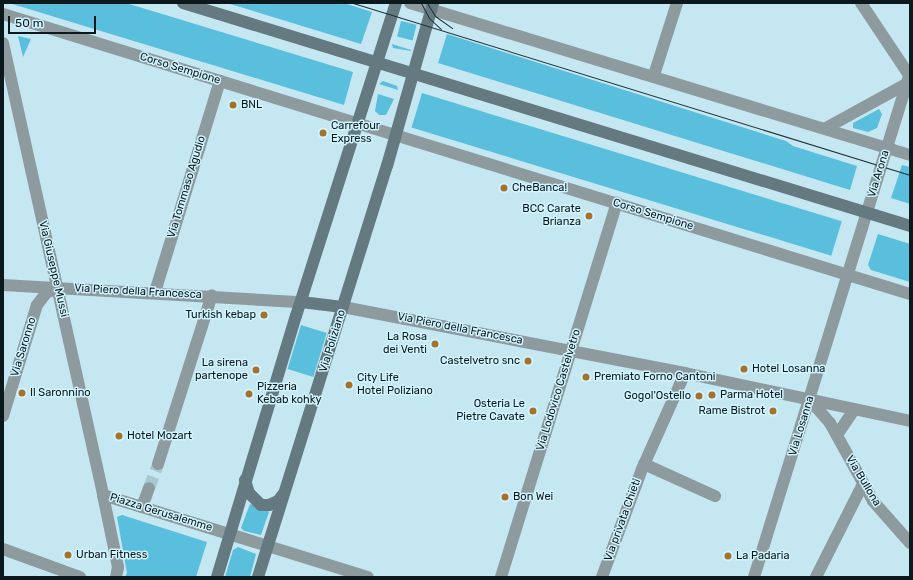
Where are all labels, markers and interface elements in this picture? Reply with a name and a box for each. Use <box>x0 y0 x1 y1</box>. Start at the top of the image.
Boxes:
scale bar <box>10 8 98 34</box>
text: 50 m <box>15 16 43 30</box>
street label: Corso Sempione <box>138 50 222 88</box>
place label: BNL <box>241 98 262 112</box>
marker: BNL <box>228 100 238 110</box>
place label: Carrefour Express <box>331 120 380 146</box>
marker: Carrefour Express <box>318 128 328 138</box>
street label: Via Tommaso Agudio <box>165 134 209 240</box>
street label: Via Arona <box>866 149 892 199</box>
place label: CheBanca! <box>512 181 567 195</box>
marker: CheBanca! <box>499 183 509 193</box>
street label: Corso Sempione <box>611 196 695 234</box>
place label: BCC Carate Brianza <box>522 203 581 229</box>
marker: BCC Carate Brianza <box>584 211 594 221</box>
street label: Via Giuseppe Mussi <box>36 220 70 318</box>
street label: Via Piero della Francesca <box>74 282 202 302</box>
place label: Turkish kebap <box>186 308 256 322</box>
street label: Via Poliziano <box>317 308 349 374</box>
marker: Turkish kebap <box>259 310 269 320</box>
street label: Via Piero della Francesca <box>396 310 524 348</box>
street label: Via Saronno <box>9 316 39 378</box>
street label: Via Lodovico Castelvetro <box>534 328 584 452</box>
place label: La Rosa dei Venti <box>383 331 427 357</box>
marker: La Rosa dei Venti <box>430 339 440 349</box>
place label: Castelvetro snc <box>440 354 520 368</box>
marker: Castelvetro snc <box>523 356 533 366</box>
place label: La sirena partenope <box>195 357 248 383</box>
place label: Hotel Losanna <box>752 362 825 376</box>
marker: Hotel Losanna <box>739 364 749 374</box>
marker: La sirena partenope <box>251 365 261 375</box>
place label: Premiato Forno Cantoni <box>594 370 715 384</box>
place label: City Life Hotel Poliziano <box>357 372 433 398</box>
marker: Premiato Forno Cantoni <box>581 372 591 382</box>
marker: City Life Hotel Poliziano <box>344 380 354 390</box>
place label: Pizzeria Kebab kohky <box>257 381 321 407</box>
place label: Il Saronnino <box>30 386 91 400</box>
marker: Il Saronnino <box>17 388 27 398</box>
place label: Parma Hotel <box>720 388 783 402</box>
marker: Pizzeria Kebab kohky <box>244 389 254 399</box>
place label: Gogol'Ostello <box>624 389 691 403</box>
marker: Parma Hotel <box>707 390 717 400</box>
marker: Gogol'Ostello <box>694 391 704 401</box>
street label: Via Losanna <box>787 394 817 458</box>
place label: Osteria Le Pietre Cavate <box>456 398 525 424</box>
place label: Rame Bistrot <box>699 404 765 418</box>
marker: Osteria Le Pietre Cavate <box>528 406 538 416</box>
marker: Rame Bistrot <box>768 406 778 416</box>
place label: Hotel Mozart <box>127 429 192 443</box>
marker: Hotel Mozart <box>114 431 124 441</box>
street label: Via Bullona <box>843 453 883 509</box>
street label: Via privata Chieti <box>602 477 644 563</box>
place label: Bon Wei <box>513 490 553 504</box>
street label: Piazza Gerusalemme <box>108 491 214 535</box>
marker: Bon Wei <box>500 492 510 502</box>
place label: Urban Fitness <box>76 548 147 562</box>
place label: La Padaria <box>736 549 790 563</box>
marker: Urban Fitness <box>63 550 73 560</box>
marker: La Padaria <box>723 551 733 561</box>

